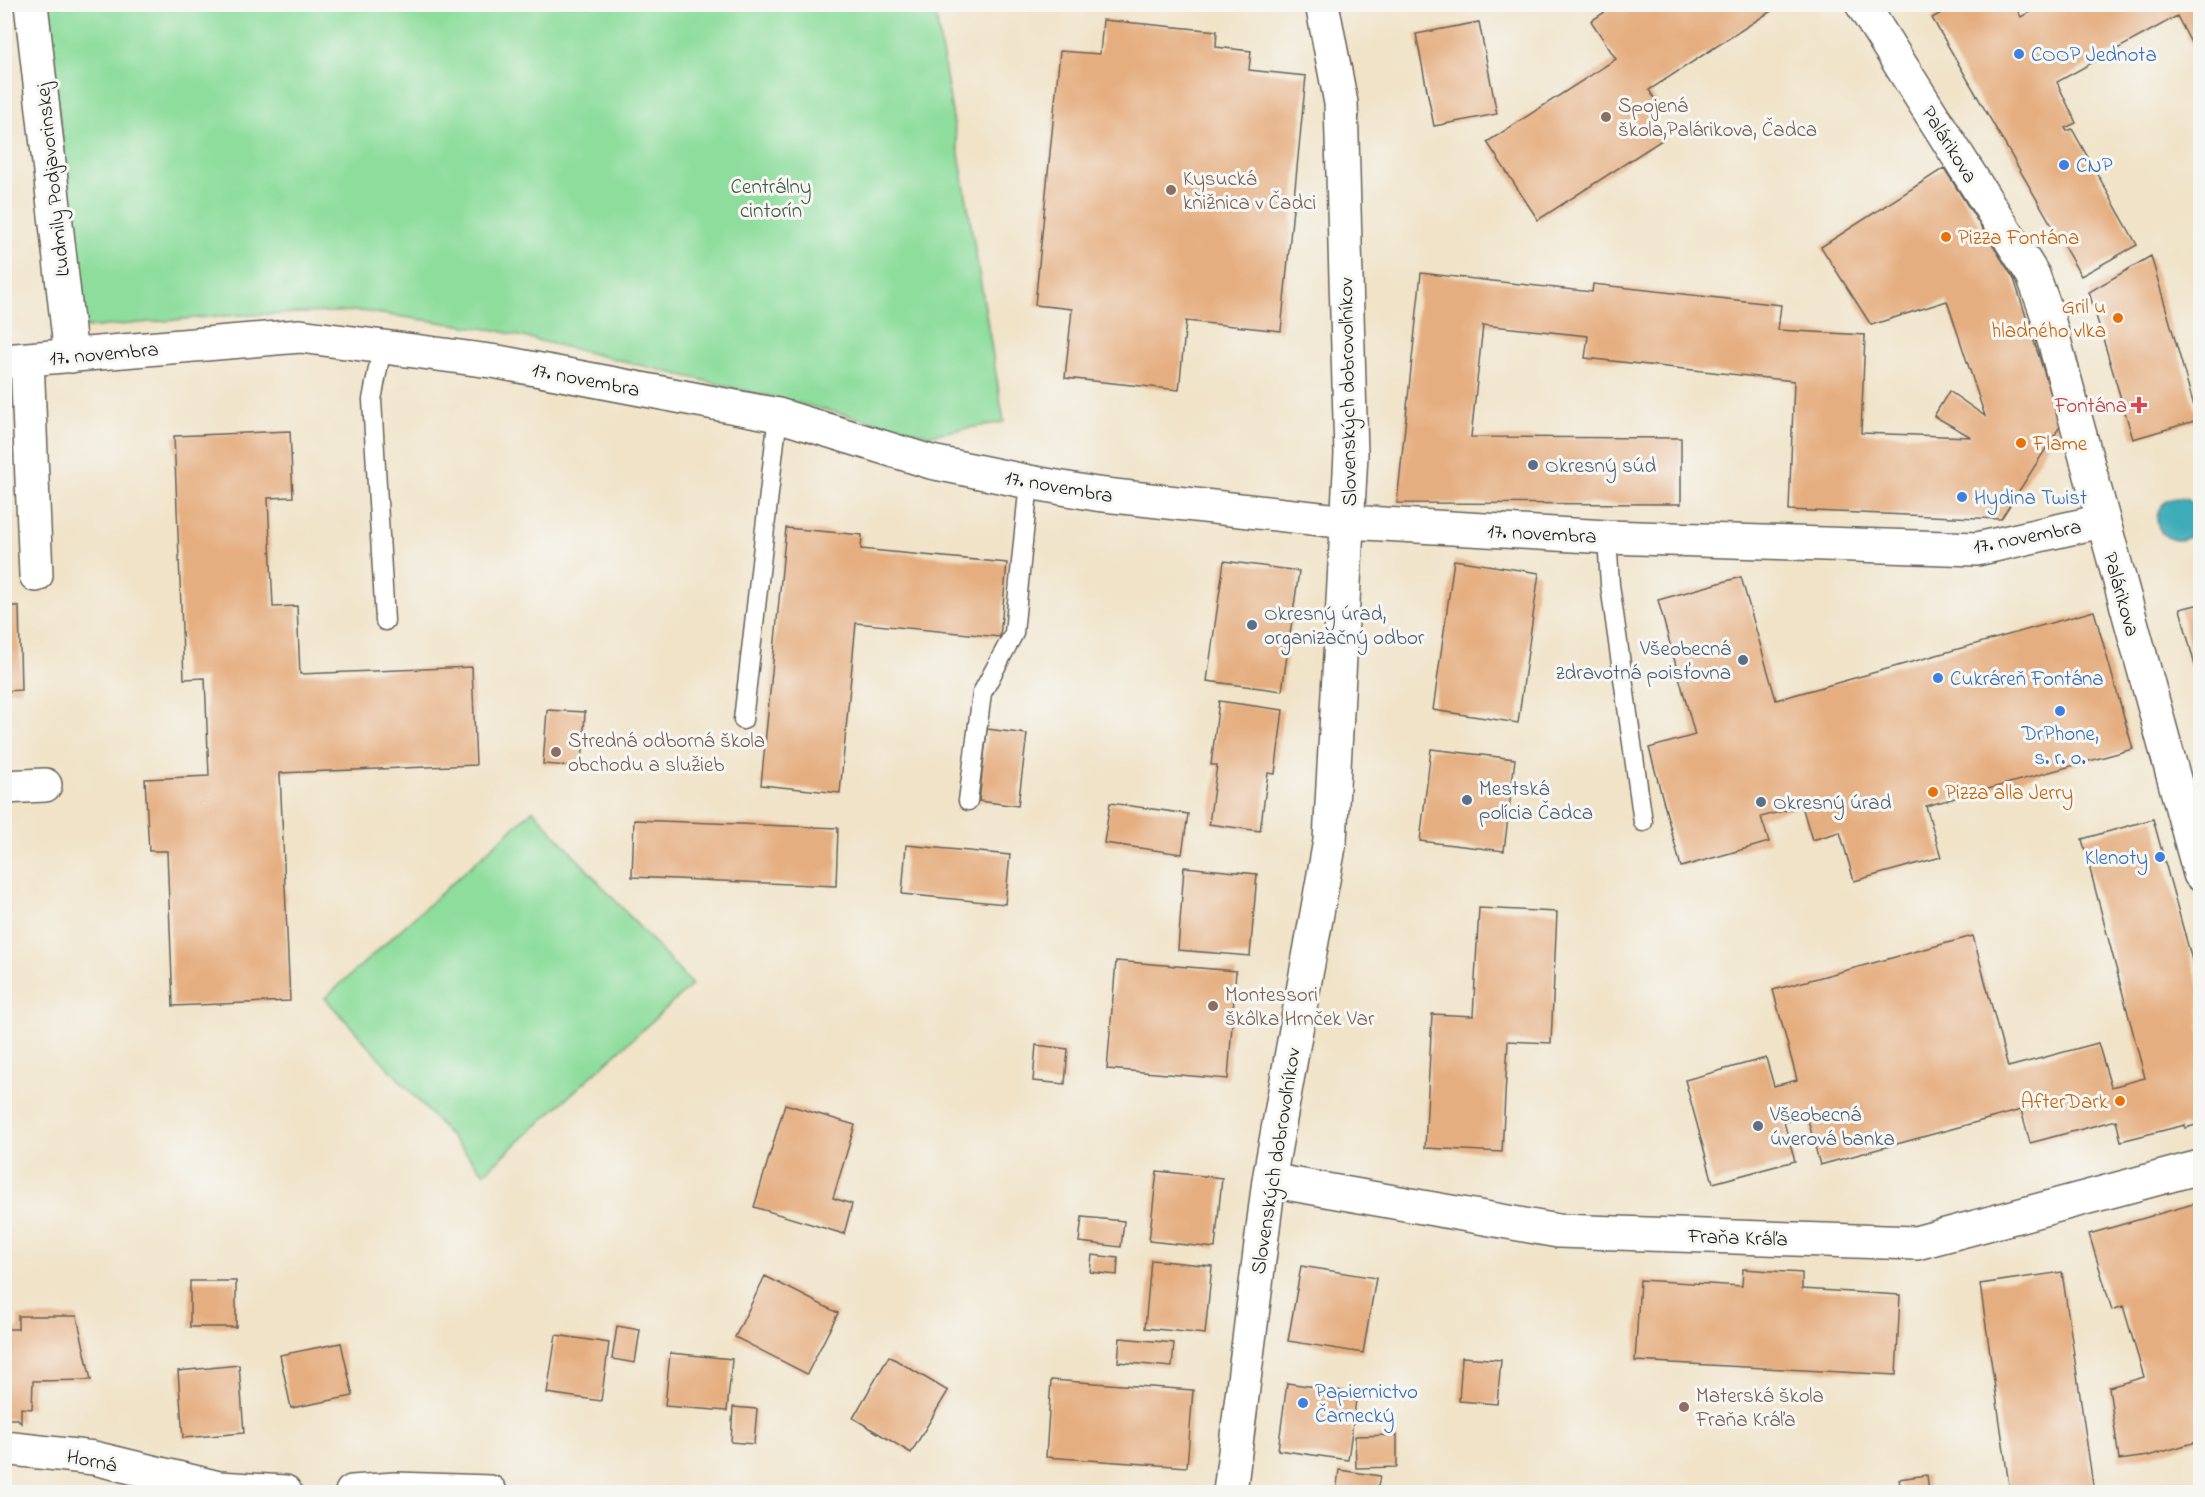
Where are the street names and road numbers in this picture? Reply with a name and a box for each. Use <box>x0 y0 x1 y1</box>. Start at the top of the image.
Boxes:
street label: Ľudmily Podjavorinskej <box>29 81 81 278</box>
street label: Palárikova <box>1913 101 1984 190</box>
street label: Slovenských dobrovoľníkov <box>1332 276 1368 507</box>
street label: 17. novembra <box>48 335 160 375</box>
street label: 17. novembra <box>529 356 642 406</box>
street label: 17. novembra <box>1002 464 1115 512</box>
street label: 17. novembra <box>1971 513 2084 563</box>
street label: 17. novembra <box>1486 517 1597 553</box>
street label: Palárikova <box>2094 549 2146 640</box>
street label: Slovenských dobrovoľníkov <box>1244 1045 1312 1277</box>
street label: Fraňa Kráľa <box>1687 1222 1788 1256</box>
street label: Horná <box>64 1442 120 1482</box>

